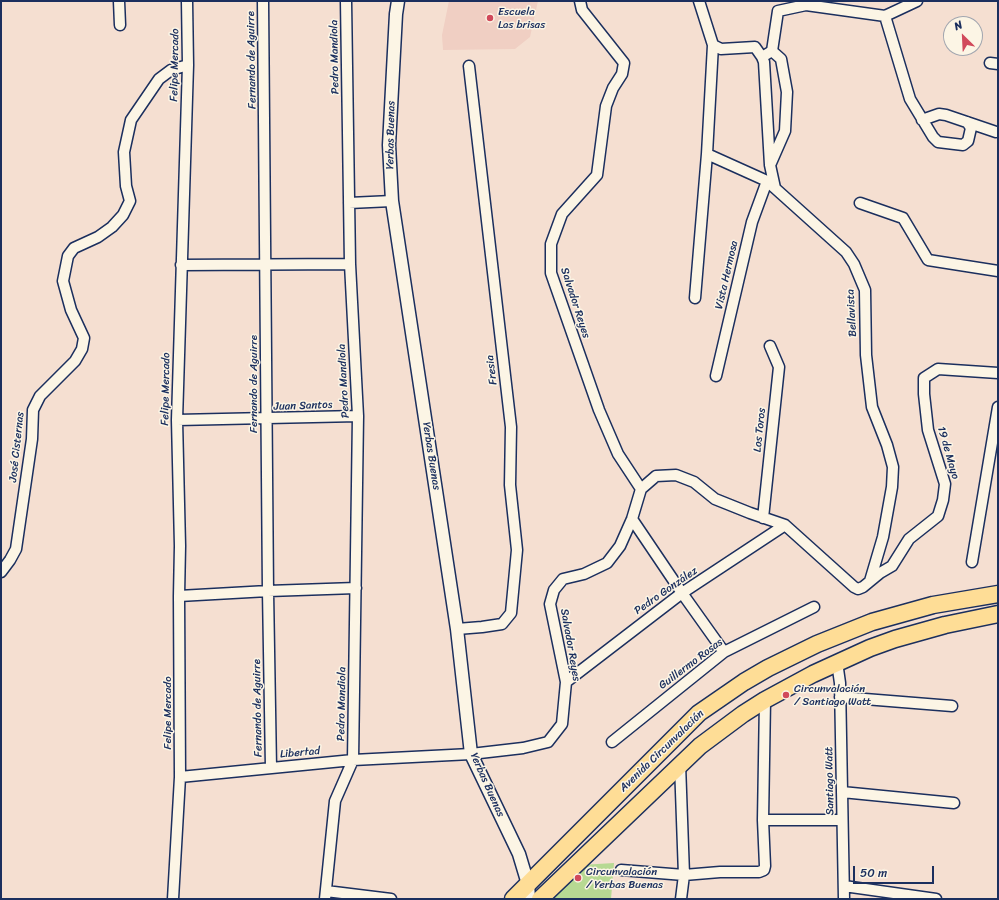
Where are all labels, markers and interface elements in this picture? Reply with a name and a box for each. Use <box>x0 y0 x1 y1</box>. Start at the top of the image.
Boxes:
place label: Escuela Las brisas <box>498 5 545 31</box>
street label: Fernando de Aguirre <box>245 11 259 109</box>
marker: Escuela Las brisas <box>485 13 495 23</box>
text: N <box>951 15 966 36</box>
north arrow <box>943 16 983 56</box>
street label: Pedro Mandiola <box>328 20 342 94</box>
street label: Felipe Mercado <box>168 28 182 102</box>
street label: Yerbas Buenas <box>384 100 398 170</box>
street label: Vista Hermosa <box>713 239 741 311</box>
street label: Salvador Reyes <box>557 266 593 340</box>
street label: Bellavista <box>844 289 860 337</box>
street label: Fernando de Aguirre <box>247 335 261 433</box>
street label: Pedro Mandiola <box>335 343 353 419</box>
street label: Felipe Mercado <box>159 352 173 426</box>
street label: Fresia <box>484 354 500 386</box>
street label: Juan Santos <box>273 398 333 414</box>
street label: Los Toros <box>751 407 769 453</box>
street label: José Cisternas <box>7 411 27 483</box>
street label: Yerbas Buenas <box>419 421 443 491</box>
street label: 19 de Mayo <box>934 425 962 481</box>
street label: Pedro González <box>632 564 700 618</box>
street label: Salvador Reyes <box>557 608 583 682</box>
street label: Guillermo Rosas <box>656 636 726 692</box>
street label: Fernando de Aguirre <box>251 659 265 757</box>
street label: Pedro Mandiola <box>335 667 349 741</box>
street label: Felipe Mercado <box>161 676 175 750</box>
place label: Circunvalación / Santiago Watt <box>794 682 871 708</box>
marker: Circunvalación / Santiago Watt <box>781 690 791 700</box>
street label: Avenida Circunvalación <box>617 707 707 795</box>
street label: Libertad <box>279 745 321 761</box>
street label: Santiago Watt <box>823 746 837 816</box>
street label: Yerbas Buenas <box>467 751 507 819</box>
scale bar <box>855 858 936 884</box>
text: 50 m <box>860 862 887 884</box>
place label: Circunvalación / Yerbas Buenas <box>586 865 663 891</box>
marker: Circunvalación / Yerbas Buenas <box>573 873 583 883</box>

